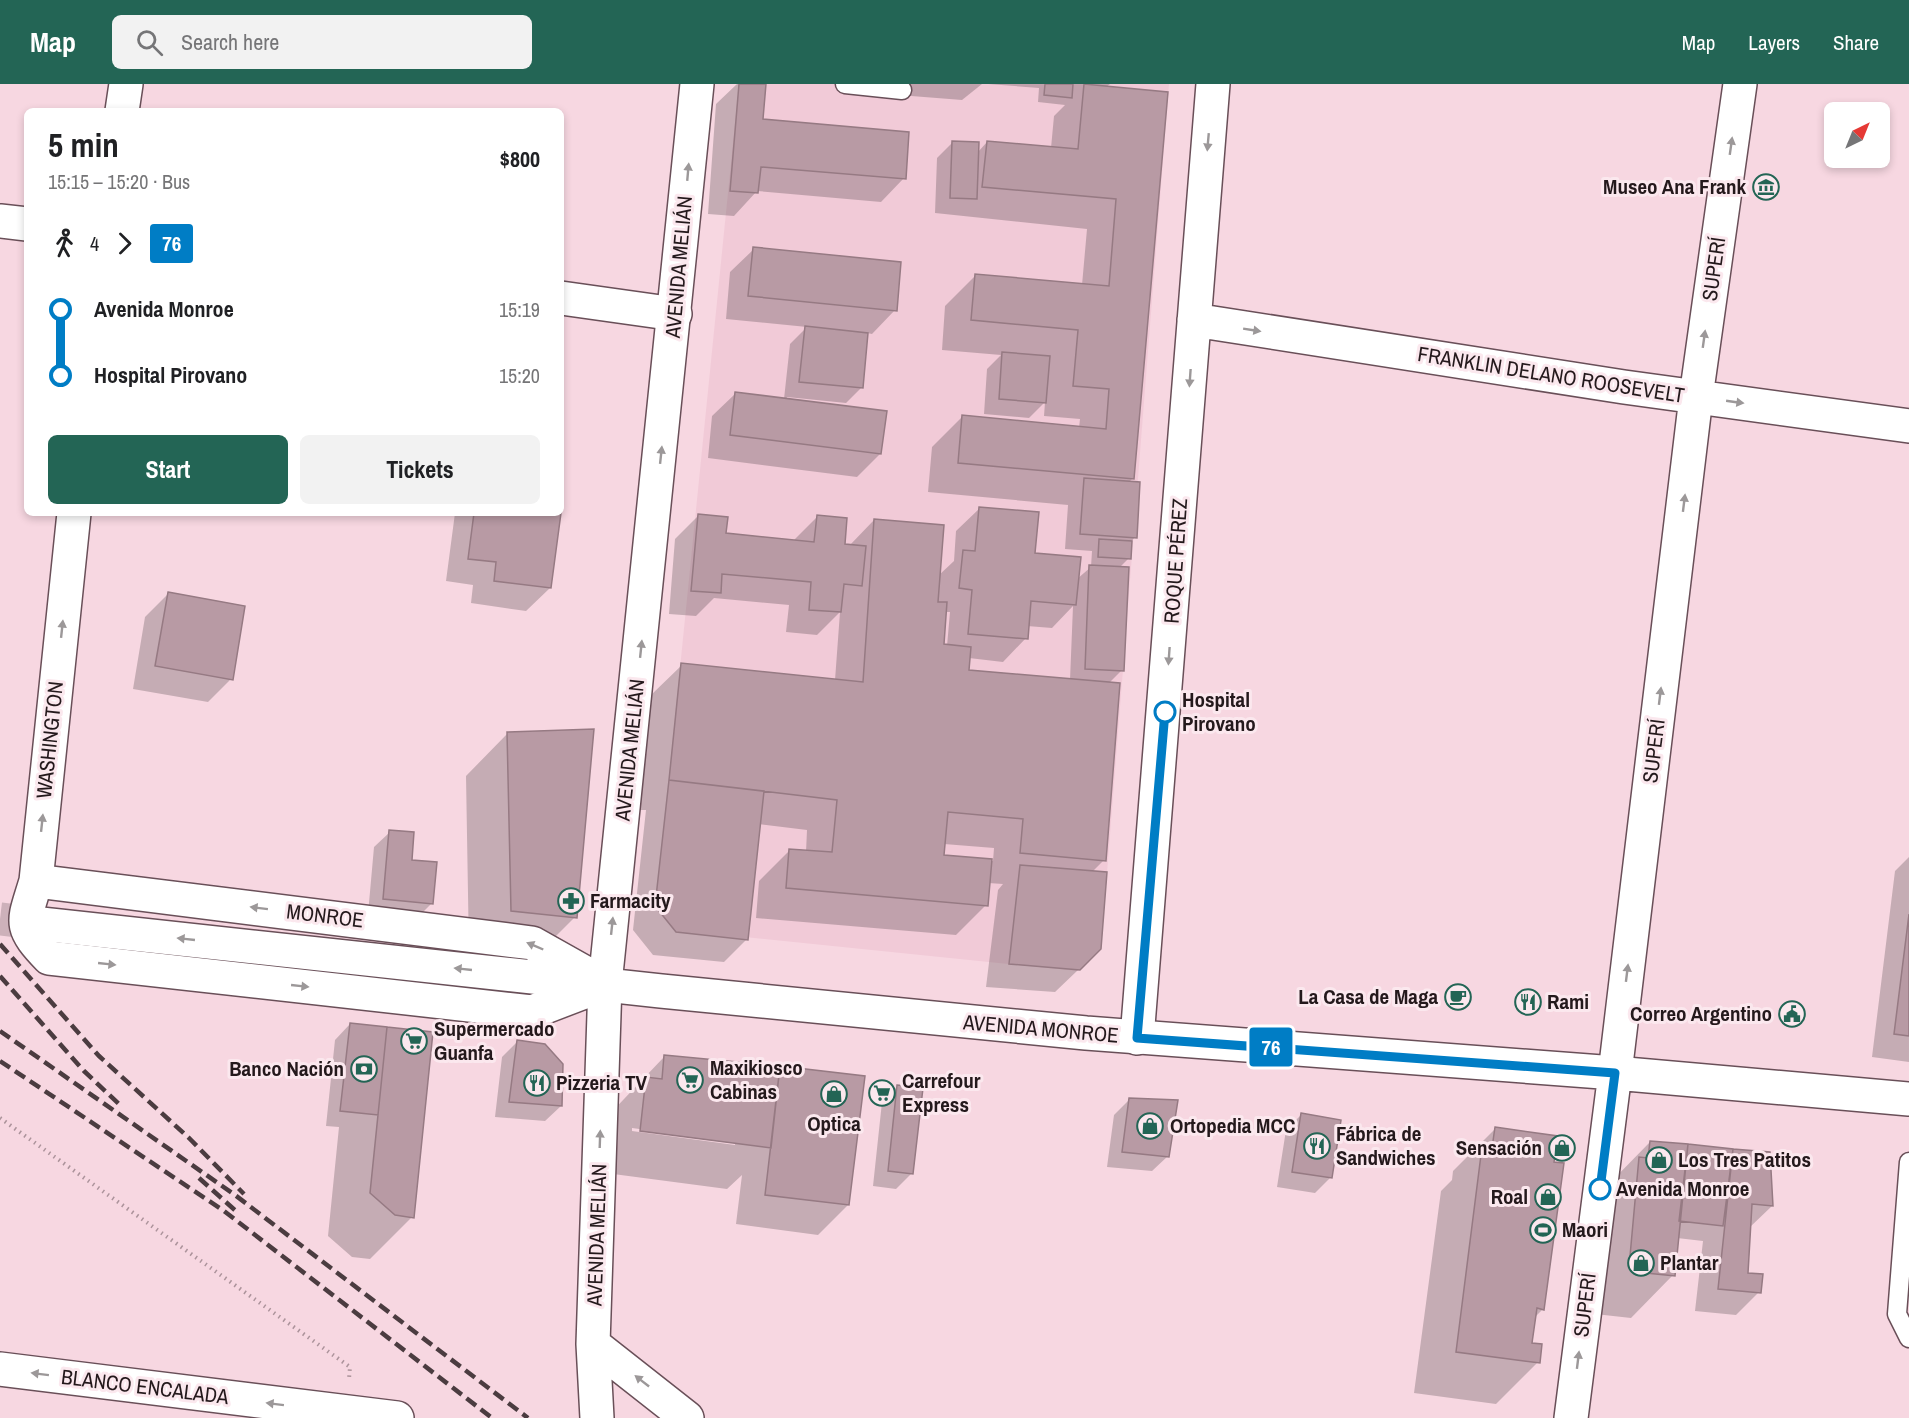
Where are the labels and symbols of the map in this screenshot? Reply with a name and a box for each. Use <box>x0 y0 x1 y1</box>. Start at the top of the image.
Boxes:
north arrow <box>1824 102 1890 168</box>
one-way arrow <box>1204 133 1213 152</box>
one-way arrow <box>1727 137 1736 156</box>
one-way arrow <box>683 163 693 182</box>
place label: Museo Ana Frank <box>1603 172 1746 201</box>
museum icon: Museo Ana Frank <box>1751 172 1781 202</box>
street label: AVENIDA MELIÁN <box>658 195 699 340</box>
street label: SUPERÍ <box>1695 235 1732 303</box>
one-way arrow <box>1242 326 1261 335</box>
one-way arrow <box>1700 330 1709 349</box>
street label: FRANKLIN DELANO ROOSEVELT <box>1416 339 1687 410</box>
one-way arrow <box>1185 369 1194 388</box>
one-way arrow <box>1726 398 1745 407</box>
one-way arrow <box>656 445 666 464</box>
one-way arrow <box>1679 493 1688 512</box>
street label: ROQUE PÉREZ <box>1157 497 1194 625</box>
one-way arrow <box>57 619 67 638</box>
one-way arrow <box>636 639 646 658</box>
one-way arrow <box>1164 647 1174 666</box>
street label: AVENIDA MELIÁN <box>608 678 651 823</box>
street label: WASHINGTON <box>29 680 70 800</box>
place label: Hospital Pirovano <box>1182 685 1256 738</box>
one-way arrow <box>1655 687 1665 706</box>
marker: Hospital Pirovano <box>1154 701 1176 723</box>
street label: SUPERÍ <box>1635 717 1672 785</box>
one-way arrow <box>37 813 47 832</box>
pharmacy icon: Farmacity <box>556 886 586 916</box>
place label: Farmacity <box>590 886 671 915</box>
street label: MONROE <box>285 896 365 935</box>
one-way arrow <box>250 903 269 913</box>
one-way arrow <box>608 917 617 936</box>
one-way arrow <box>176 935 195 944</box>
one-way arrow <box>526 941 544 951</box>
one-way arrow <box>97 959 116 969</box>
one-way arrow <box>454 964 473 974</box>
one-way arrow <box>1622 964 1631 983</box>
one-way arrow <box>291 981 310 991</box>
place label: La Casa de Maga <box>1298 982 1438 1011</box>
cafe icon: La Casa de Maga <box>1443 982 1473 1012</box>
restaurant icon: Rami <box>1513 987 1543 1017</box>
place label: Rami <box>1547 987 1589 1016</box>
place label: Correo Argentino <box>1630 999 1772 1028</box>
public building icon: Correo Argentino <box>1777 999 1807 1029</box>
street label: AVENIDA MONROE <box>961 1007 1120 1050</box>
place label: Supermercado Guanfa <box>434 1014 555 1067</box>
supermarket icon: Supermercado Guanfa <box>399 1026 429 1056</box>
line badge: 76 <box>1244 1028 1298 1066</box>
place label: Maxikiosco Cabinas <box>710 1053 803 1106</box>
place label: Banco Nación <box>229 1054 344 1083</box>
bank icon: Banco Nación <box>349 1054 379 1084</box>
supermarket icon: Maxikiosco Cabinas <box>675 1065 705 1095</box>
place label: Carrefour Express <box>902 1066 981 1119</box>
restaurant icon: Pizzeria TV <box>522 1068 552 1098</box>
place label: Pizzeria TV <box>556 1068 647 1097</box>
supermarket icon: Carrefour Express <box>867 1078 897 1108</box>
shop icon: Optica <box>819 1079 849 1109</box>
place label: Optica <box>807 1109 861 1138</box>
shop icon: Ortopedia MCC <box>1135 1111 1165 1141</box>
place label: Ortopedia MCC <box>1170 1111 1295 1140</box>
place label: Fábrica de Sandwiches <box>1336 1119 1436 1172</box>
one-way arrow <box>595 1129 604 1148</box>
restaurant icon: Fábrica de Sandwiches <box>1302 1131 1332 1161</box>
place label: Sensación <box>1456 1133 1542 1162</box>
shop icon: Sensación <box>1547 1133 1577 1163</box>
shop icon: Los Tres Patitos <box>1644 1145 1674 1175</box>
place label: Los Tres Patitos <box>1678 1145 1811 1174</box>
street label: AVENIDA MELIÁN <box>579 1163 613 1308</box>
place label: Avenida Monroe <box>1616 1174 1749 1203</box>
marker: Avenida Monroe <box>1589 1178 1611 1200</box>
place label: Roal <box>1491 1182 1528 1211</box>
shop icon: Roal <box>1533 1182 1563 1212</box>
sports icon: Maori <box>1528 1215 1558 1245</box>
place label: Maori <box>1562 1215 1608 1244</box>
shop icon: Plantar <box>1626 1248 1656 1278</box>
place label: Plantar <box>1660 1248 1719 1277</box>
street label: SUPERÍ <box>1566 1271 1603 1339</box>
one-way arrow <box>1574 1350 1583 1369</box>
street label: BLANCO ENCALADA <box>60 1362 231 1411</box>
one-way arrow <box>31 1370 50 1379</box>
one-way arrow <box>634 1375 649 1387</box>
one-way arrow <box>266 1399 285 1408</box>

